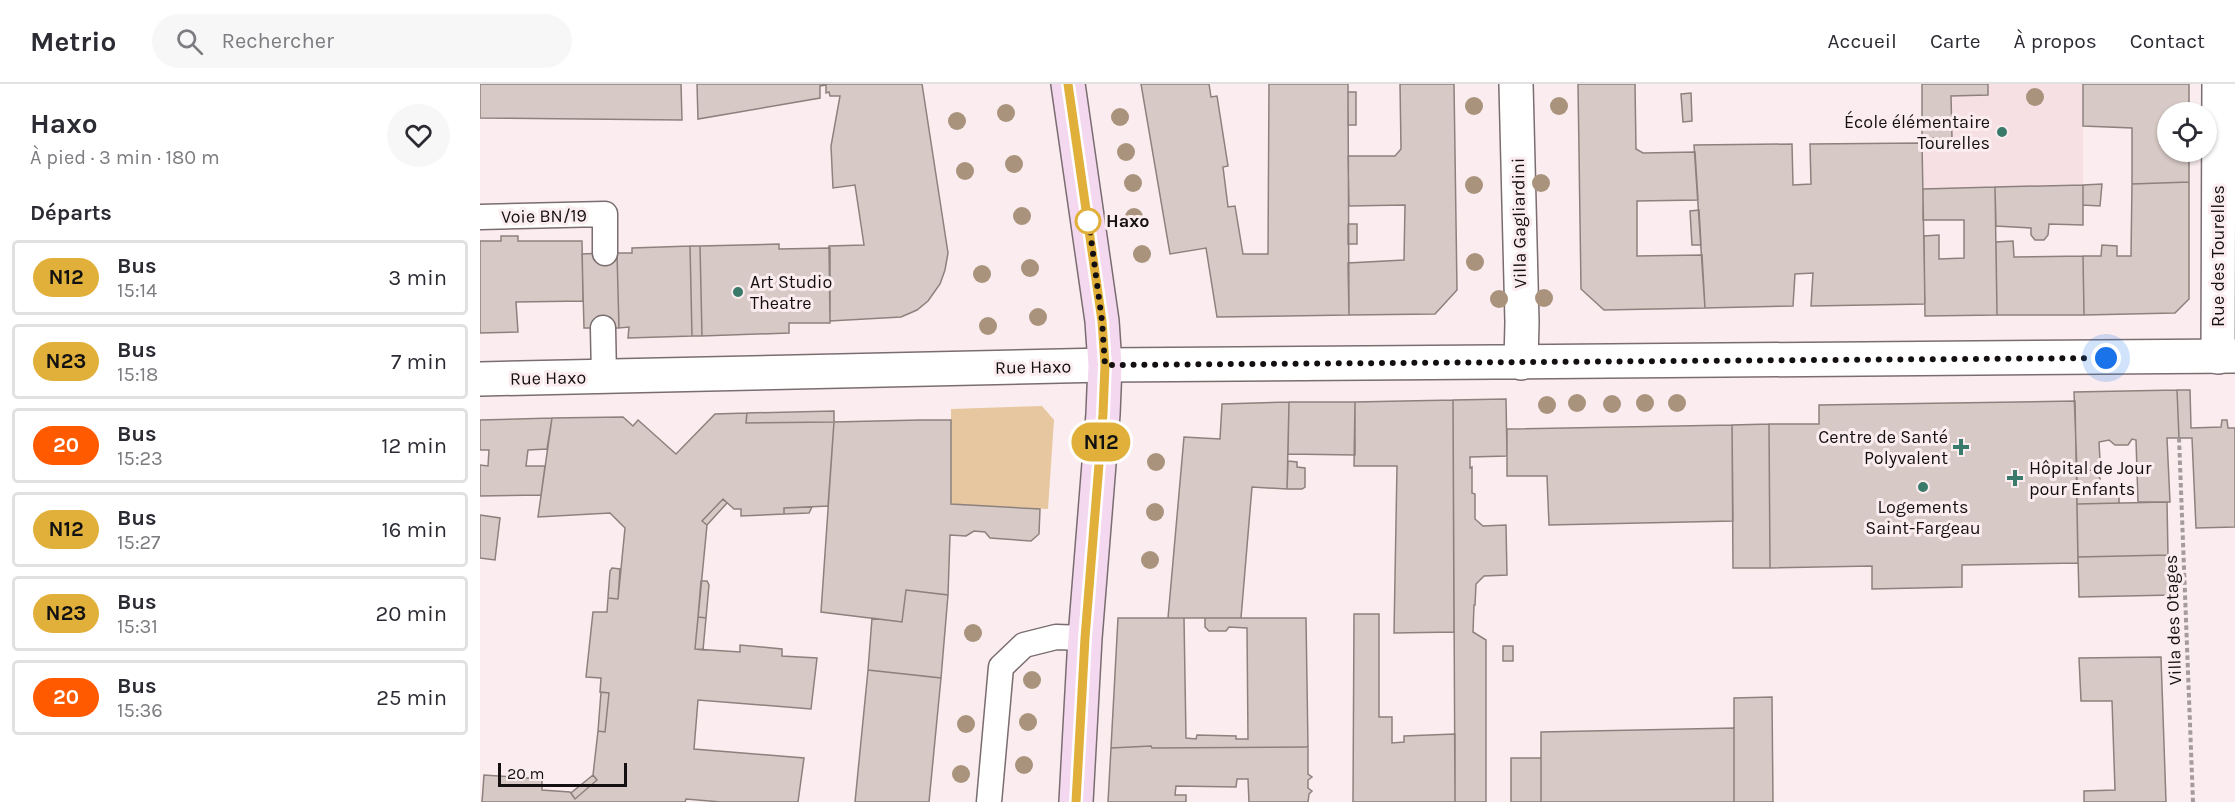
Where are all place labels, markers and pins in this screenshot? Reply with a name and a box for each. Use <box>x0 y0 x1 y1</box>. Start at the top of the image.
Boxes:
place label: École élémentaire Tourelles <box>1844 110 1990 154</box>
marker: École élémentaire Tourelles <box>1995 125 2009 139</box>
marker: Haxo <box>1075 208 1101 234</box>
place label: Haxo <box>1106 210 1149 232</box>
place label: Art Studio Theatre <box>750 271 832 314</box>
marker: Art Studio Theatre <box>731 285 745 299</box>
place label: Centre de Santé Polyvalent <box>1818 426 1948 469</box>
marker: Centre de Santé Polyvalent <box>1952 438 1970 456</box>
place label: Hôpital de Jour pour Enfants <box>2029 457 2152 500</box>
marker: Hôpital de Jour pour Enfants <box>2006 469 2024 487</box>
marker: Logements Saint-Fargeau <box>1916 480 1930 494</box>
place label: Logements Saint-Fargeau <box>1865 496 1981 539</box>

